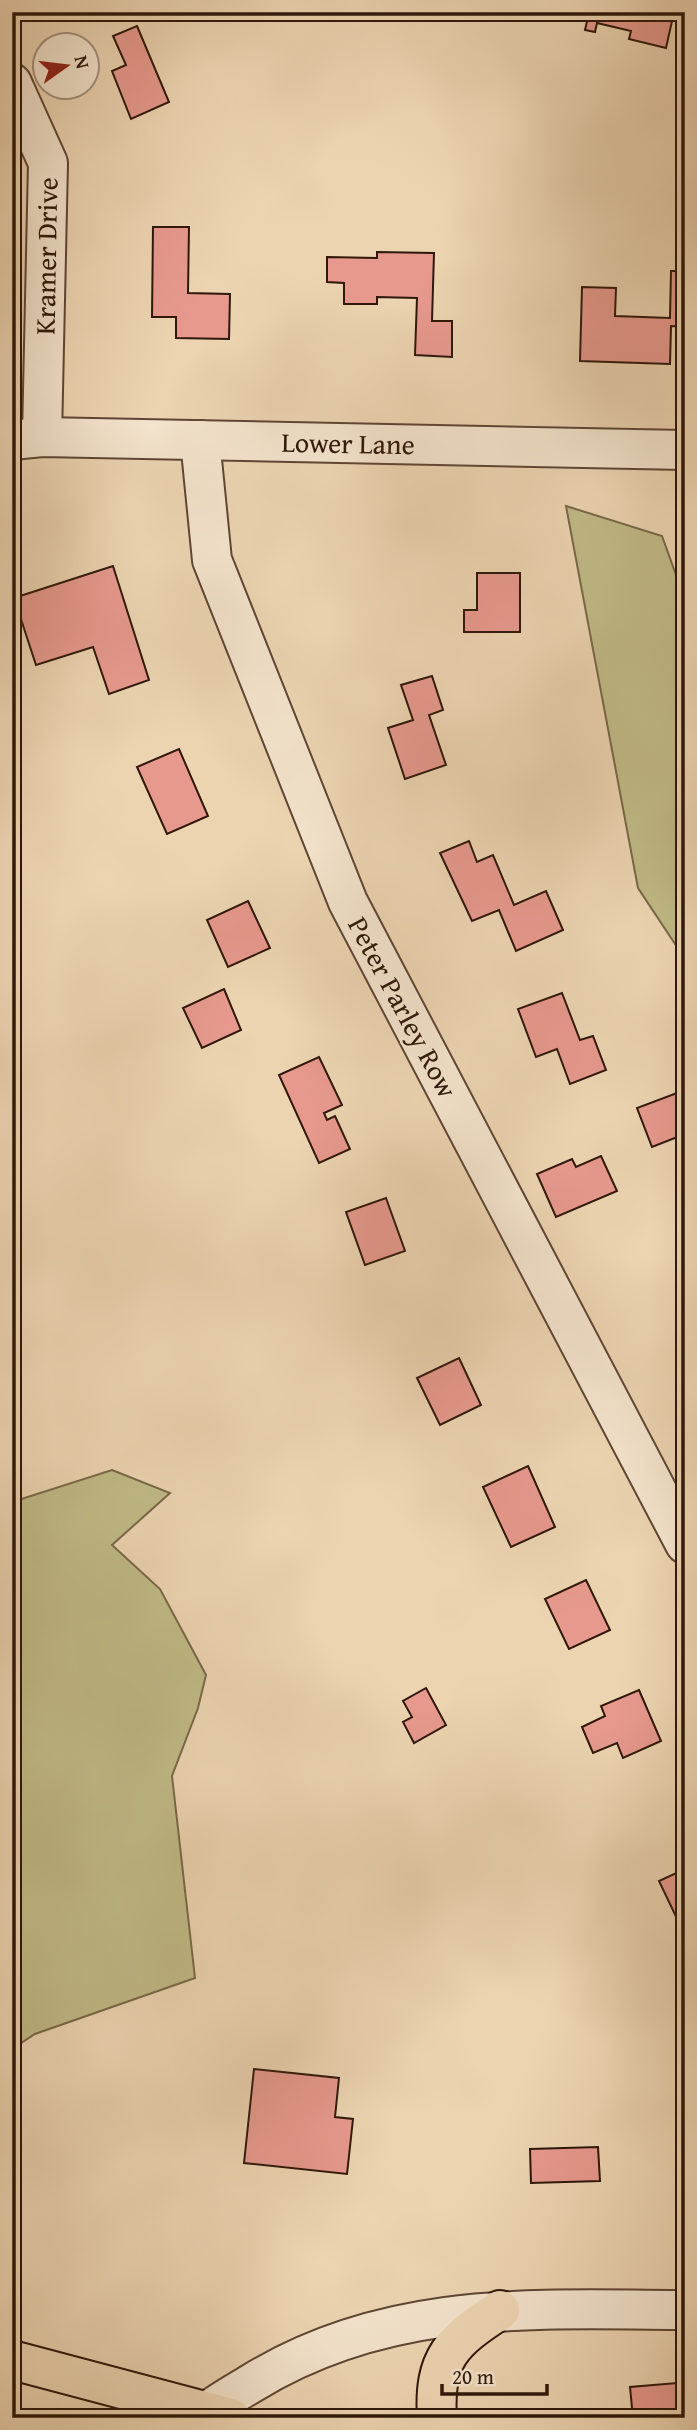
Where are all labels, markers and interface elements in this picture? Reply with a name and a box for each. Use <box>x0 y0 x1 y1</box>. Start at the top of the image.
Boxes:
north arrow <box>32 32 102 102</box>
text: N <box>67 52 98 72</box>
street label: Kramer Drive <box>24 177 67 335</box>
street label: Lower Lane <box>281 421 415 464</box>
street label: Peter Parley Row <box>338 909 468 1105</box>
scale bar <box>442 2353 546 2397</box>
text: 20 m <box>452 2361 494 2392</box>

